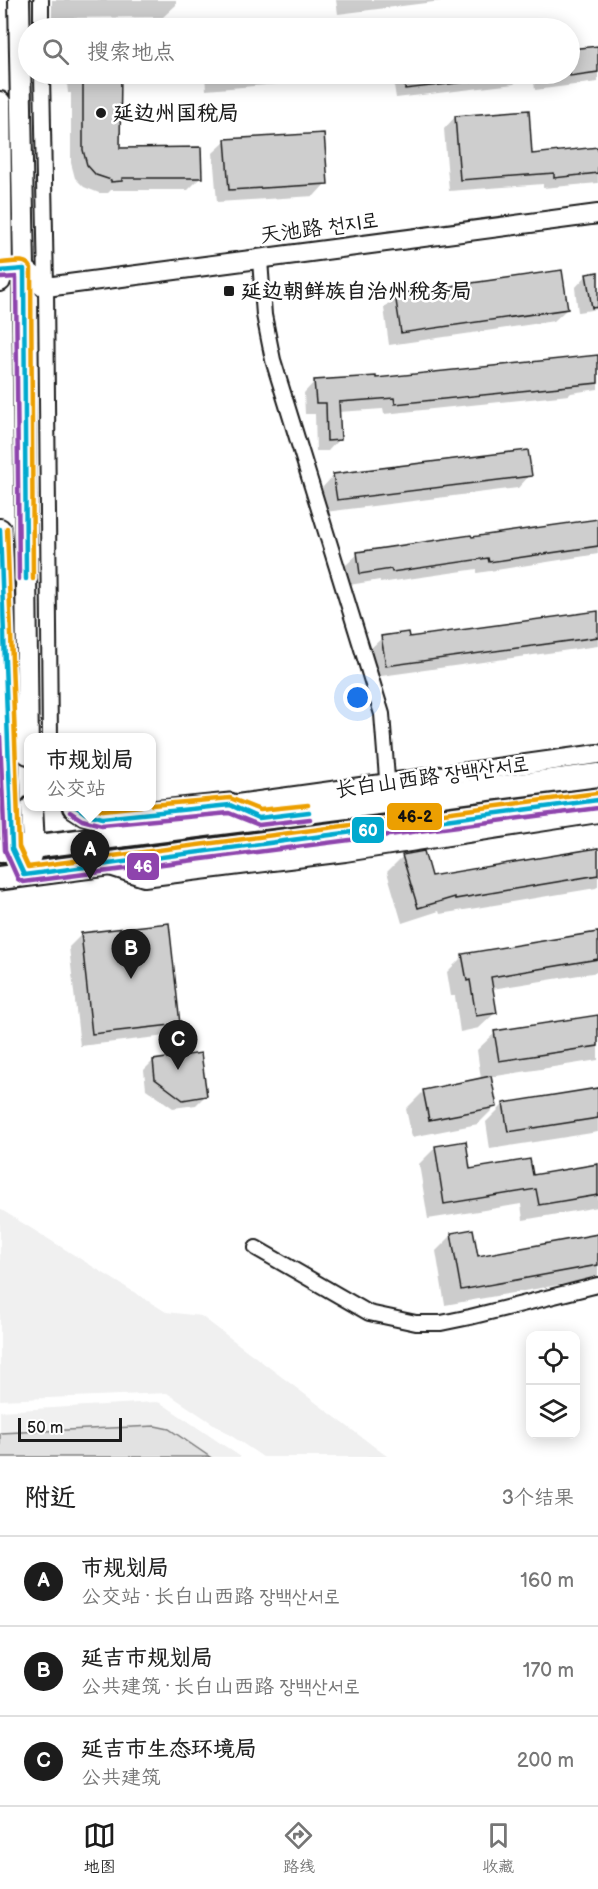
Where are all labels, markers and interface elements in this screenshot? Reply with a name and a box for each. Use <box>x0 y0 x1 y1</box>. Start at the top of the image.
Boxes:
search box <box>18 18 580 84</box>
icon: search <box>39 35 72 68</box>
text: 搜索地点 <box>87 39 175 66</box>
place label: 延边州国税局 <box>113 101 239 126</box>
marker: 延边州国税局 <box>94 106 108 120</box>
street label: 天池路 천지로 <box>258 207 380 249</box>
place label: 延边朝鲜族自治州税务局 <box>241 279 472 304</box>
marker: 延边朝鲜族自治州税务局 <box>222 284 236 298</box>
your location <box>343 683 372 712</box>
popup <box>24 733 156 811</box>
text: 市规划局 <box>46 747 134 774</box>
street label: 长白山西路 장백산서로 <box>334 751 530 803</box>
text: 公交站 <box>46 777 106 801</box>
line badge: 46-2 <box>386 802 443 831</box>
text: 46-2 <box>397 808 433 827</box>
line badge: 60 <box>351 816 385 844</box>
text: 60 <box>358 822 378 841</box>
pin: A <box>70 830 110 880</box>
line badge: 46 <box>126 852 160 881</box>
text: 46 <box>133 858 153 877</box>
pin: B <box>112 930 150 979</box>
pin: C <box>158 1020 198 1070</box>
map controls <box>526 1331 580 1439</box>
button: locate <box>526 1331 580 1385</box>
button: layers <box>526 1385 580 1439</box>
scale bar <box>18 1415 122 1442</box>
text: 50 m <box>27 1419 63 1438</box>
text: 附近 <box>24 1483 76 1514</box>
text: 3个结果 <box>502 1486 574 1510</box>
text: 市规划局 <box>81 1555 169 1582</box>
text: A <box>37 1569 50 1593</box>
text: 160 m <box>520 1569 574 1593</box>
text: 公交站 · 长白山西路 장백산서로 <box>81 1585 340 1609</box>
text: 延吉市规划局 <box>81 1645 213 1672</box>
text: B <box>36 1659 51 1683</box>
text: 170 m <box>523 1659 574 1683</box>
text: 公共建筑 · 长白山西路 장백산서로 <box>81 1675 360 1699</box>
text: 延吉市生态环境局 <box>81 1736 257 1763</box>
text: C <box>36 1749 51 1773</box>
text: 200 m <box>517 1749 574 1773</box>
text: 公共建筑 <box>81 1766 161 1790</box>
tab: 地图 <box>83 1819 116 1877</box>
tab: 路线 <box>282 1819 315 1877</box>
tab: 收藏 <box>482 1819 515 1877</box>

